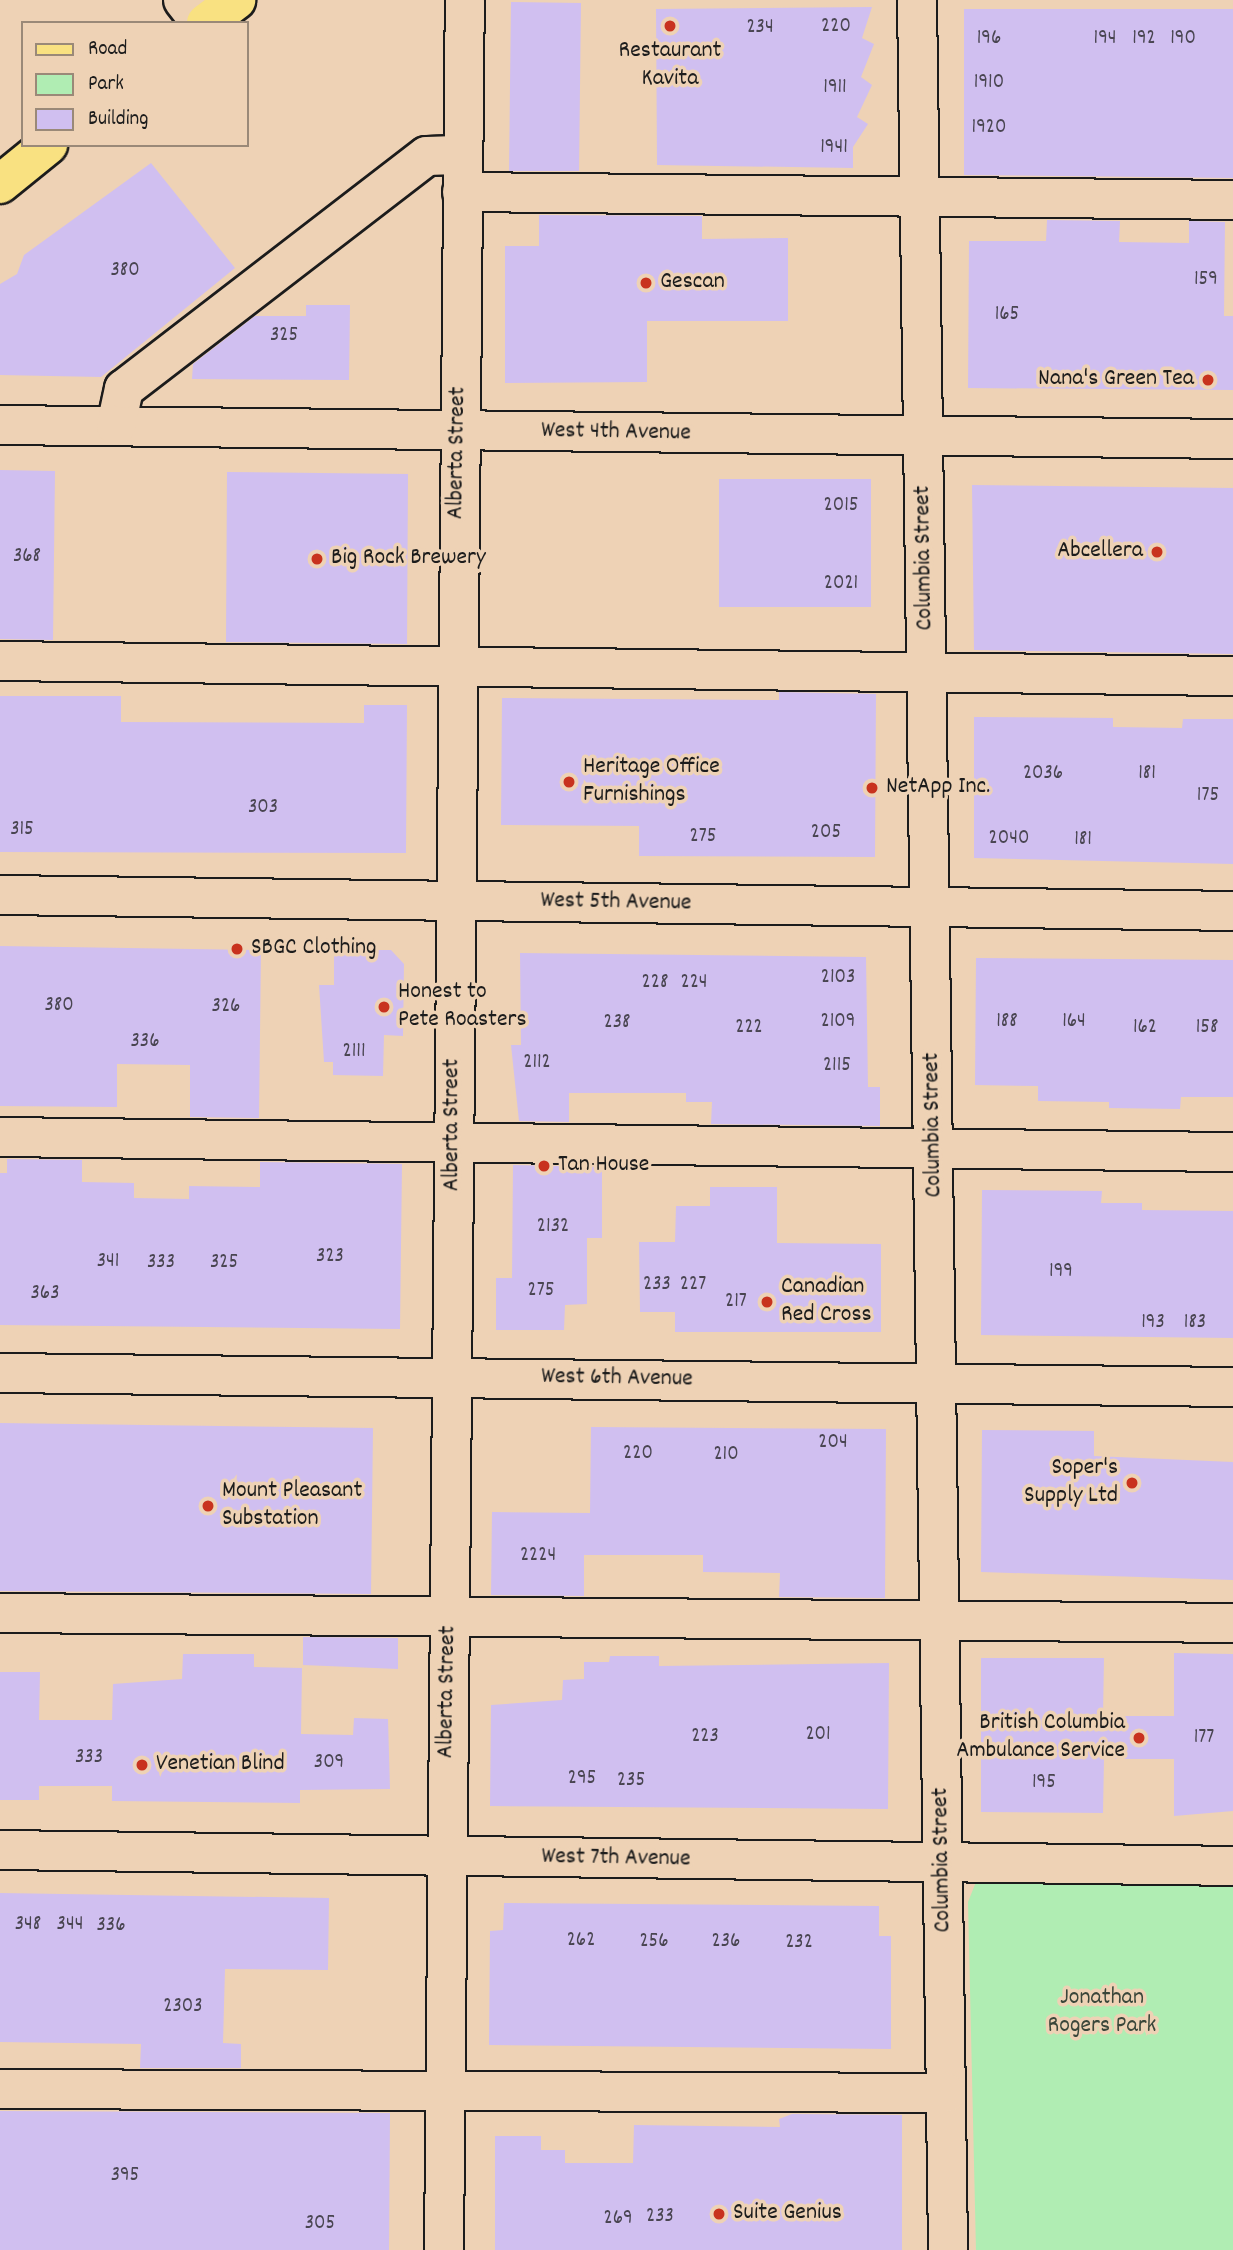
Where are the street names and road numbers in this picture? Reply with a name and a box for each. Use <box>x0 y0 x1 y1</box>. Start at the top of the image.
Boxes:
street label: Alberta Street <box>442 386 474 520</box>
street label: West 4th Avenue <box>541 417 691 449</box>
street label: Columbia Street <box>909 485 941 631</box>
street label: West 5th Avenue <box>540 887 692 919</box>
street label: Columbia Street <box>918 1052 950 1198</box>
street label: Alberta Street <box>439 1059 467 1191</box>
street label: West 6th Avenue <box>541 1363 693 1395</box>
street label: Alberta Street <box>432 1625 464 1759</box>
street label: Columbia Street <box>927 1787 959 1933</box>
street label: West 7th Avenue <box>541 1843 691 1875</box>

